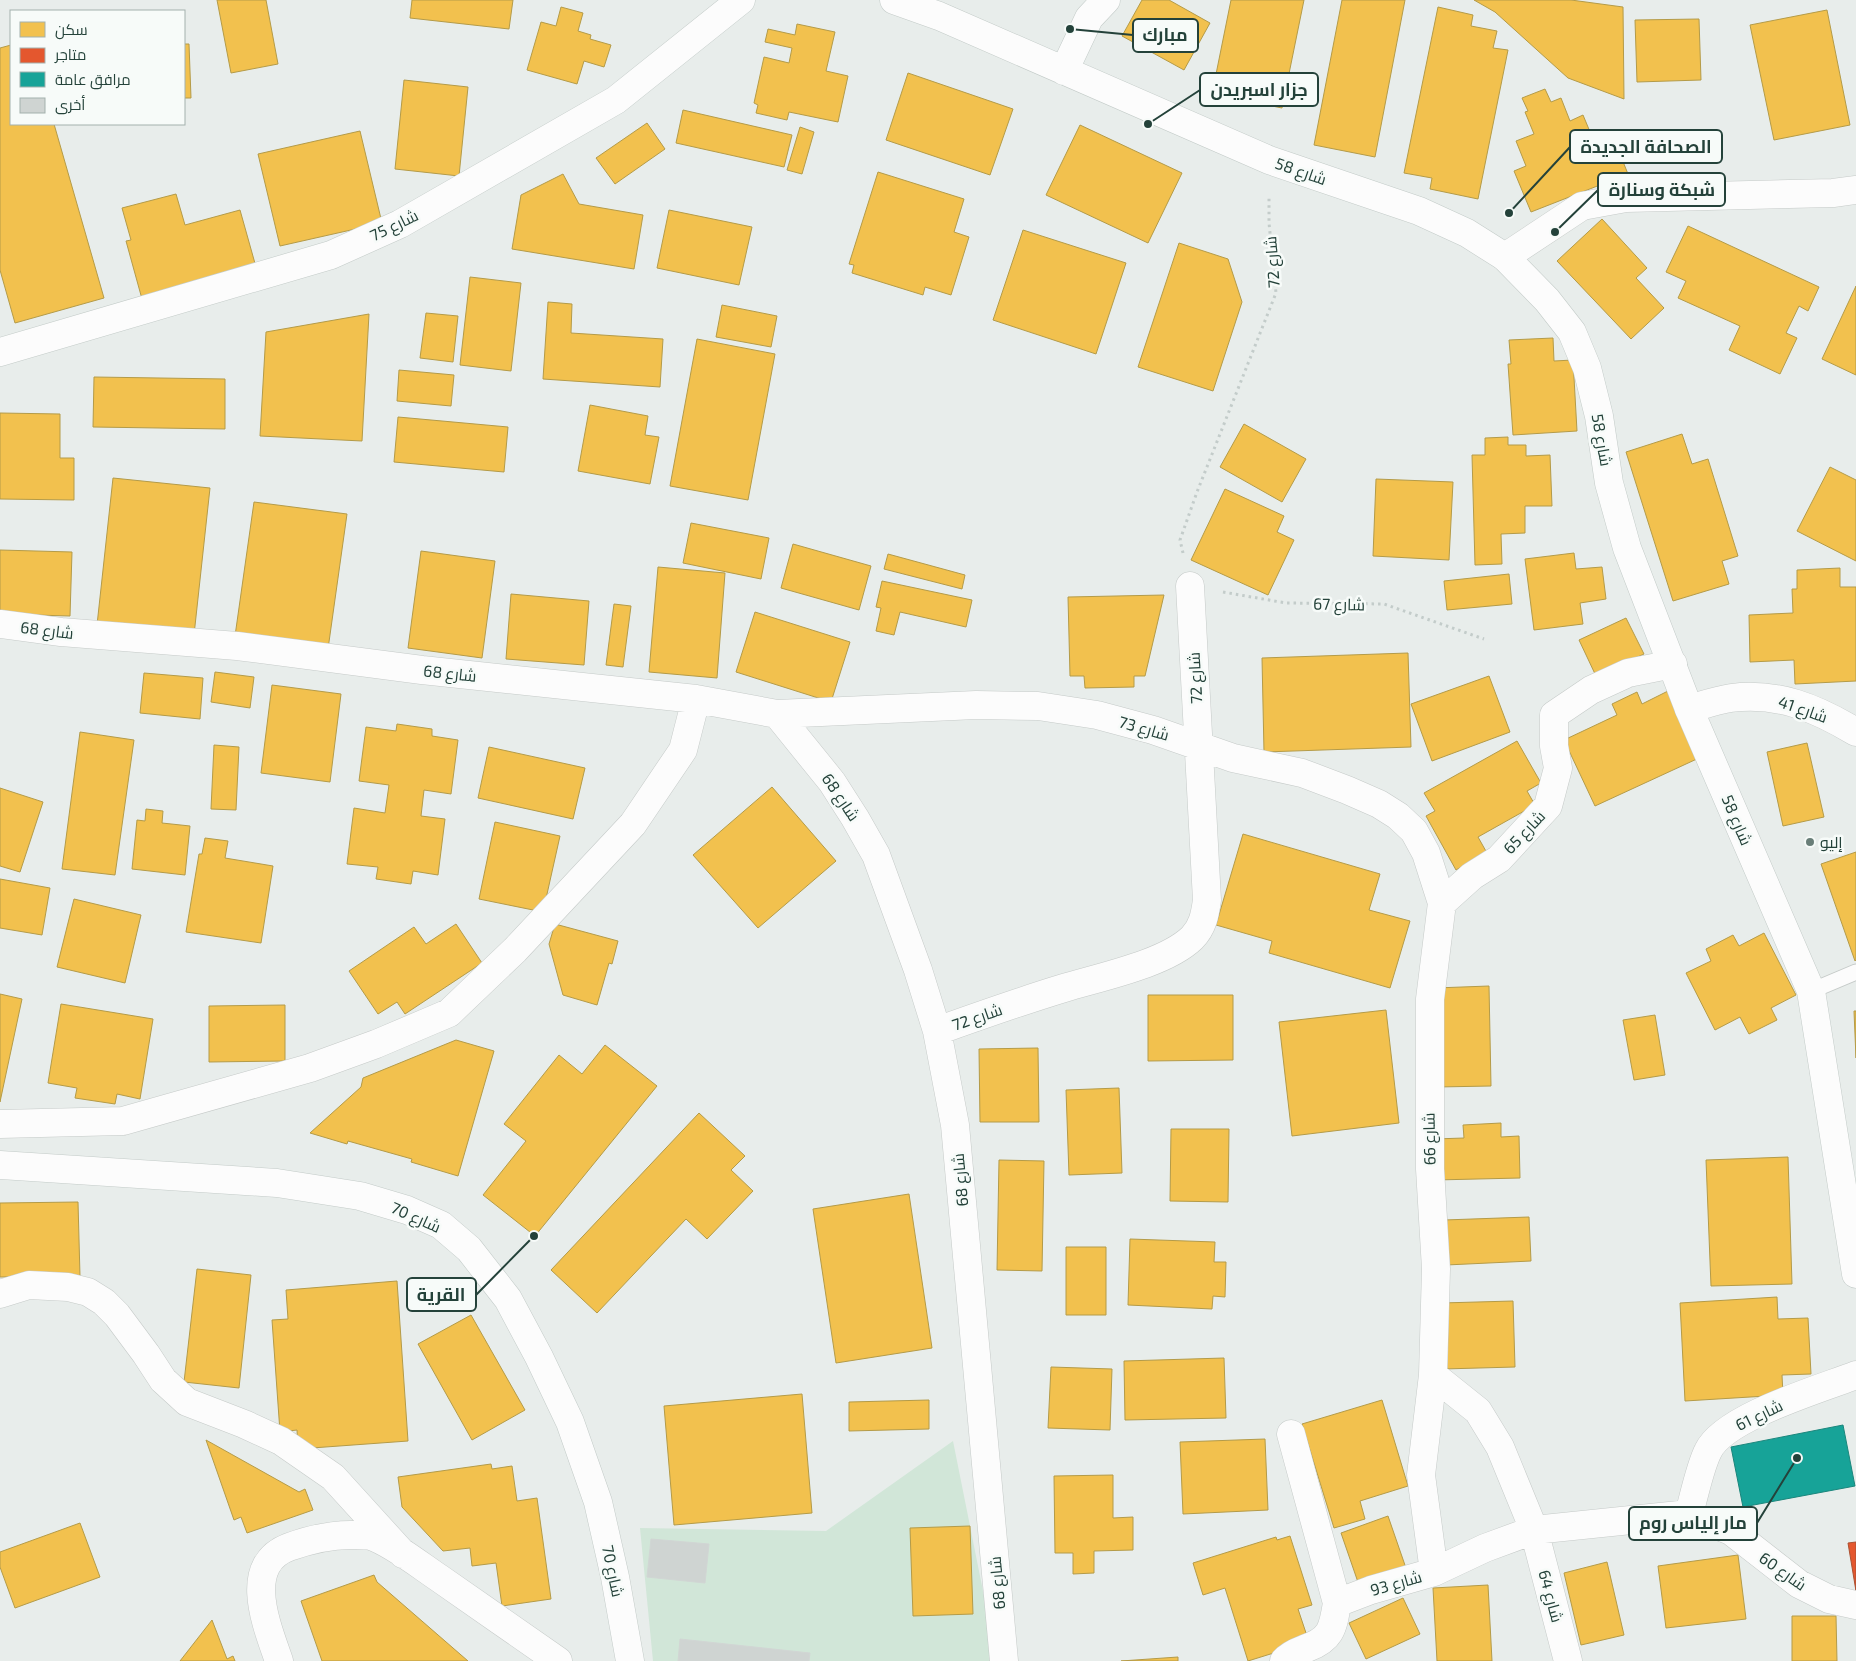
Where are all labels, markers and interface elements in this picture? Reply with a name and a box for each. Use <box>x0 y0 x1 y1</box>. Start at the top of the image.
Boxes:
legend <box>10 10 185 125</box>
callout: مبارك <box>1133 19 1198 52</box>
text: سكن <box>55 20 88 40</box>
text: مبارك <box>1142 23 1188 45</box>
text: متاجر <box>54 45 86 64</box>
text: مرافق عامة <box>55 70 131 90</box>
callout: جزار اسبريدن <box>1200 73 1318 106</box>
text: جزار اسبريدن <box>1210 78 1308 101</box>
text: أخرى <box>55 95 85 115</box>
callout: الصحافة الجديدة <box>1570 130 1722 163</box>
text: الصحافة الجديدة <box>1580 135 1712 157</box>
street label: شارع 58 <box>1272 153 1329 191</box>
callout: شبكة وسنارة <box>1598 173 1725 206</box>
text: شبكة وسنارة <box>1609 178 1715 201</box>
street label: شارع 75 <box>367 205 422 247</box>
street label: شارع 72 <box>1260 235 1286 289</box>
street label: شارع 58 <box>1586 412 1616 468</box>
street label: شارع 67 <box>1313 594 1365 616</box>
street label: شارع 68 <box>19 617 75 645</box>
street label: شارع 72 <box>1184 652 1208 704</box>
street label: شارع 68 <box>422 660 478 688</box>
street label: شارع 41 <box>1775 691 1830 729</box>
street label: شارع 73 <box>1116 711 1172 747</box>
street label: شارع 68 <box>816 769 864 826</box>
street label: شارع 58 <box>1716 792 1757 849</box>
street label: شارع 65 <box>1499 806 1551 859</box>
place label: إليو <box>1820 832 1843 852</box>
marker: إليو <box>1804 836 1816 848</box>
street label: شارع 72 <box>949 999 1005 1037</box>
street label: شارع 66 <box>1419 1112 1441 1166</box>
street label: شارع 68 <box>948 1152 974 1207</box>
street label: شارع 70 <box>387 1197 444 1239</box>
callout: القرية <box>407 1278 476 1311</box>
text: القرية <box>417 1283 465 1306</box>
street label: شارع 61 <box>1732 1395 1787 1437</box>
callout: مار إلياس روم <box>1629 1507 1757 1540</box>
text: مار إلياس روم <box>1639 1511 1747 1535</box>
street label: شارع 70 <box>596 1543 628 1599</box>
street label: شارع 60 <box>1754 1548 1811 1596</box>
street label: شارع 68 <box>985 1555 1011 1610</box>
street label: شارع 93 <box>1368 1566 1425 1602</box>
street label: شارع 64 <box>1532 1568 1568 1625</box>

